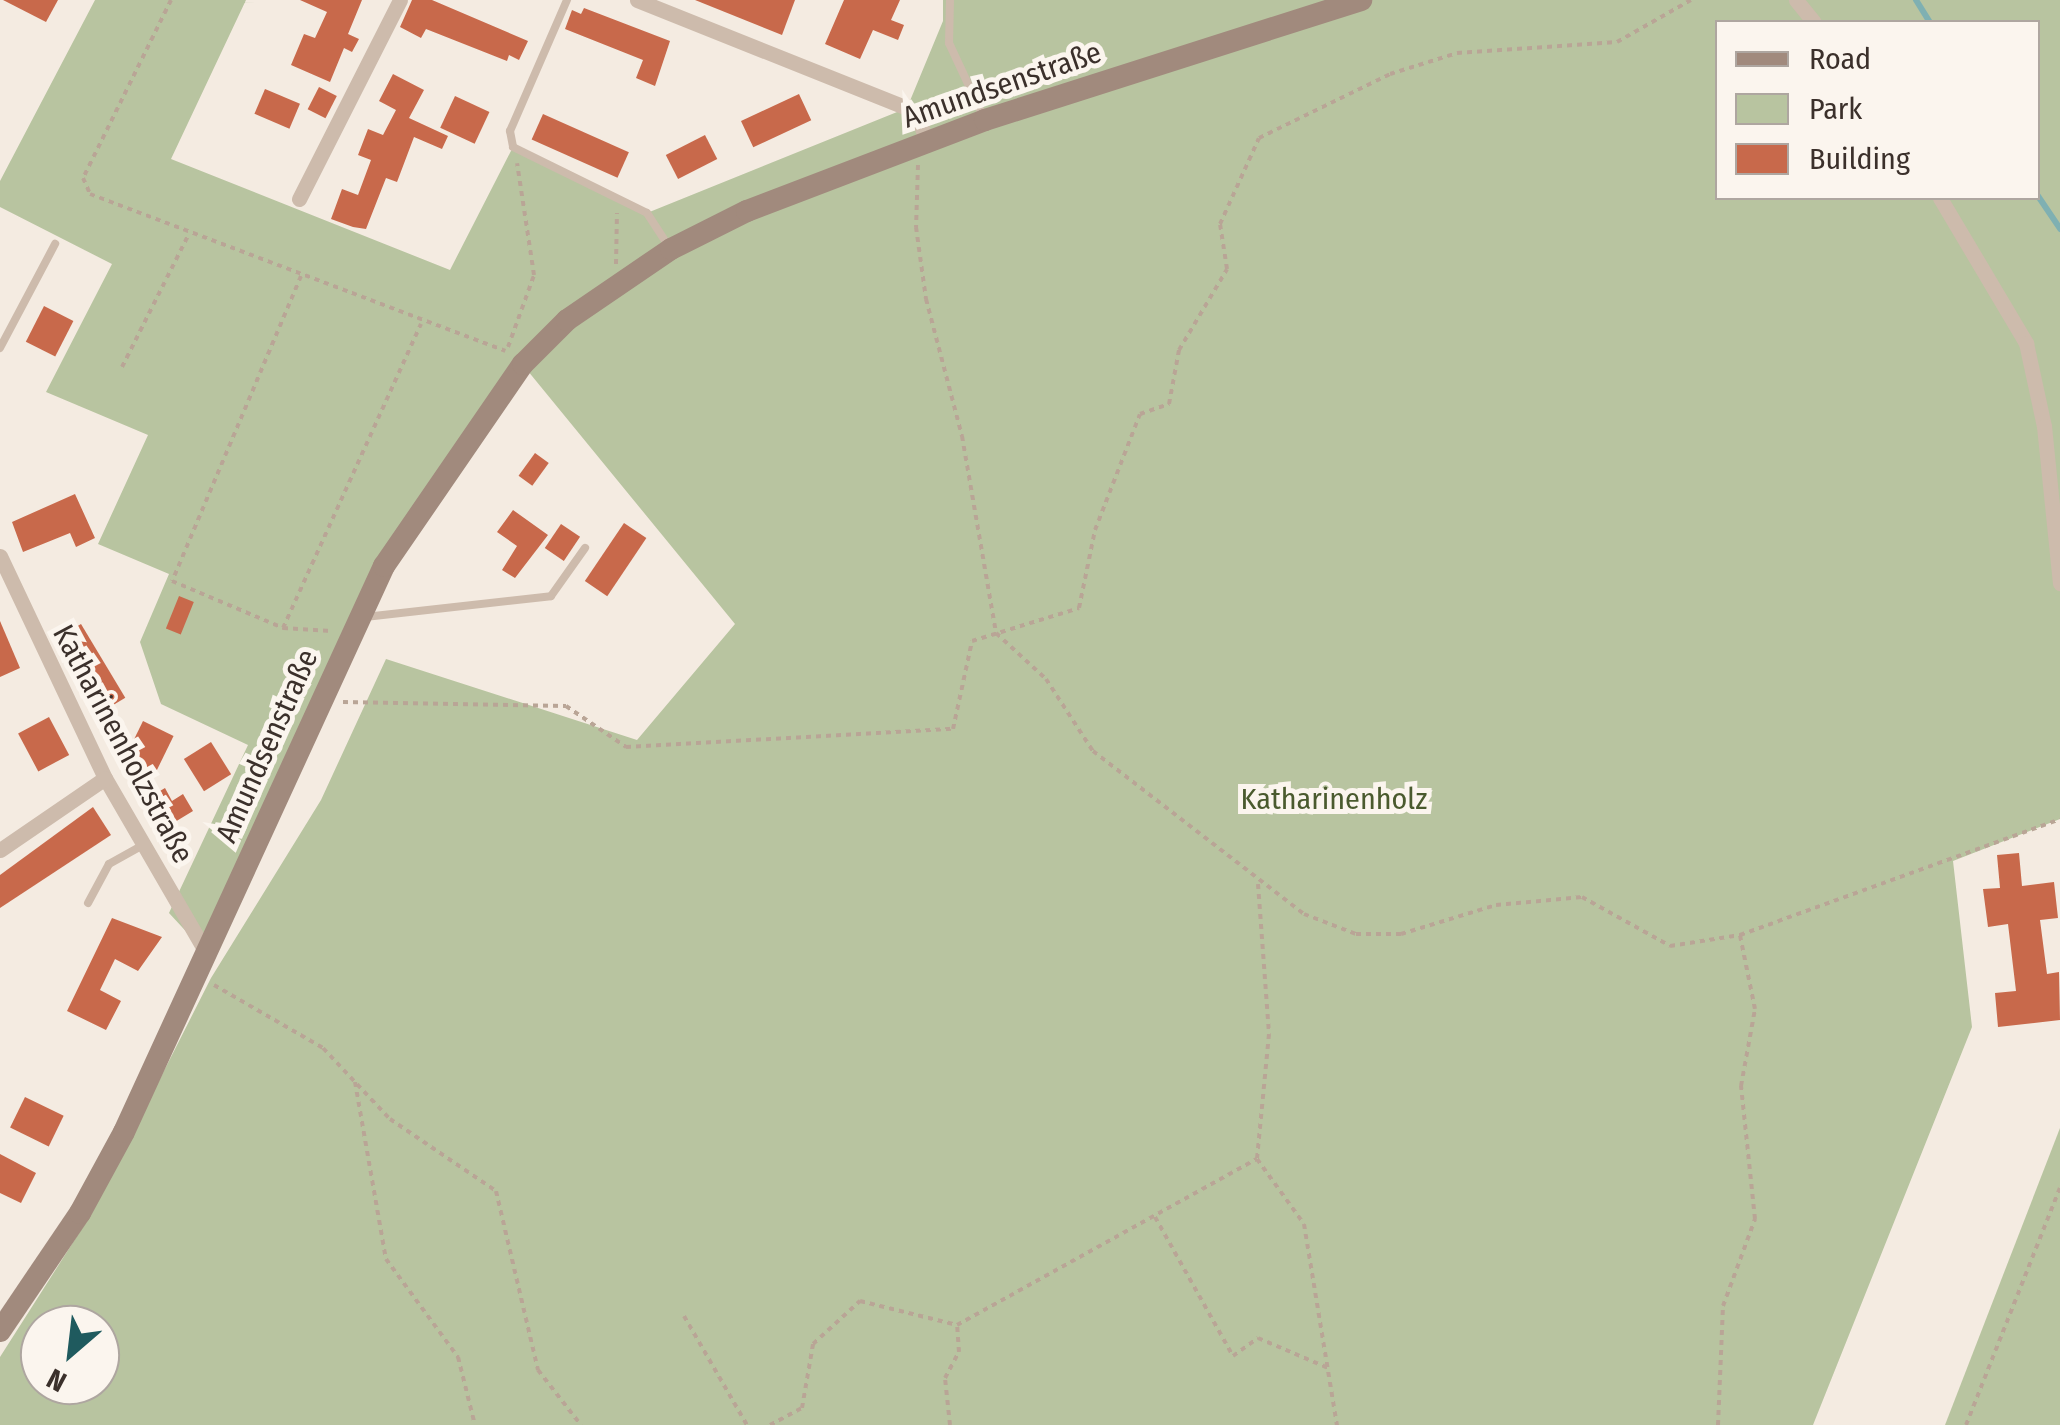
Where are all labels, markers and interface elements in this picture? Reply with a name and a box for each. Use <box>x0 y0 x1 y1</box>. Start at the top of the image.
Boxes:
legend <box>1715 20 2040 200</box>
street label: Amundsenstraße <box>898 34 1106 136</box>
text: Road <box>1809 41 1871 77</box>
text: Park <box>1809 91 1862 127</box>
text: Building <box>1809 141 1910 177</box>
street label: Katharinenholzstraße <box>45 619 201 869</box>
street label: Amundsenstraße <box>208 644 326 848</box>
park label: Katharinenholz <box>1241 781 1427 817</box>
north arrow <box>20 1305 120 1405</box>
text: N <box>41 1362 72 1399</box>

